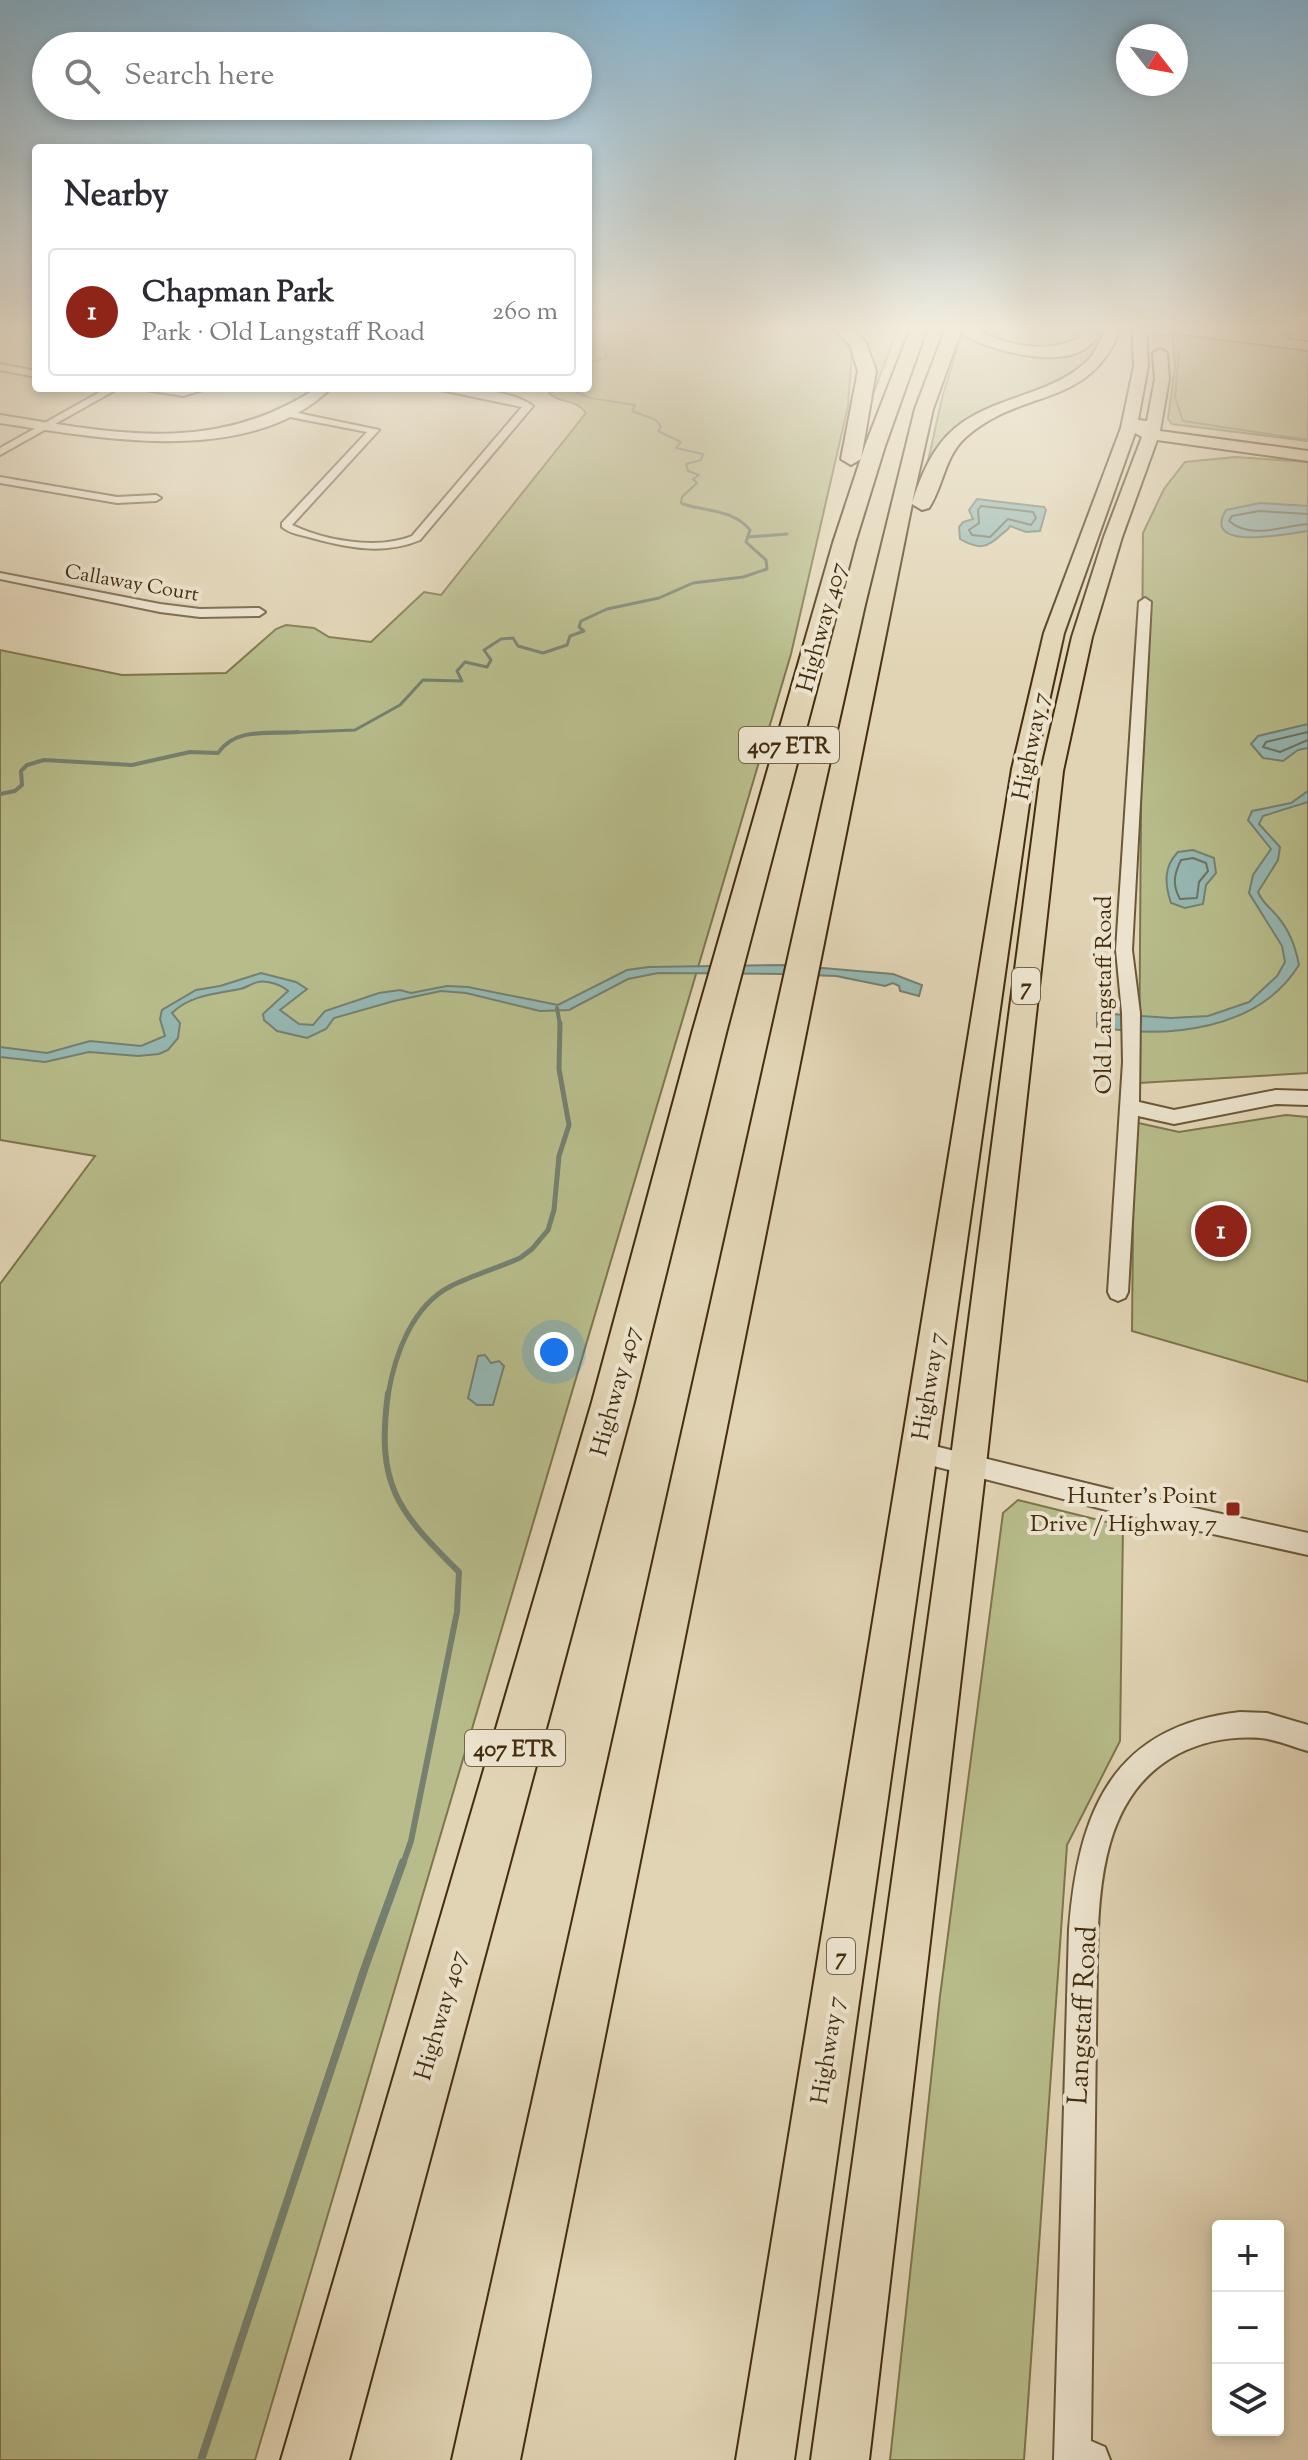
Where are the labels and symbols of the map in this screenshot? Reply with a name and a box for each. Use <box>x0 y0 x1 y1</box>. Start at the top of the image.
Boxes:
north arrow <box>1116 24 1188 96</box>
street label: Callaway Court <box>62 558 201 611</box>
street label: Highway 407 <box>789 559 857 696</box>
street label: Highway 7 <box>1005 690 1059 803</box>
road number: 407 ETR <box>739 727 839 763</box>
street label: Old Langstaff Road <box>1088 895 1122 1095</box>
road number: 7 <box>1012 968 1040 1004</box>
pin: 1 <box>1195 1201 1247 1261</box>
street label: Highway 407 <box>583 1323 651 1460</box>
street label: Highway 7 <box>905 1330 955 1443</box>
your location <box>534 1332 574 1372</box>
place label: Hunter's Point Drive / Highway 7 <box>1030 1480 1217 1542</box>
marker: Hunter's Point Drive / Highway 7 <box>1224 1500 1242 1518</box>
road number: 407 ETR <box>465 1730 565 1766</box>
street label: Langstaff Road <box>1059 1924 1109 2106</box>
road number: 7 <box>827 1938 855 1974</box>
street label: Highway 407 <box>407 1947 477 2084</box>
street label: Highway 7 <box>804 1994 854 2107</box>

